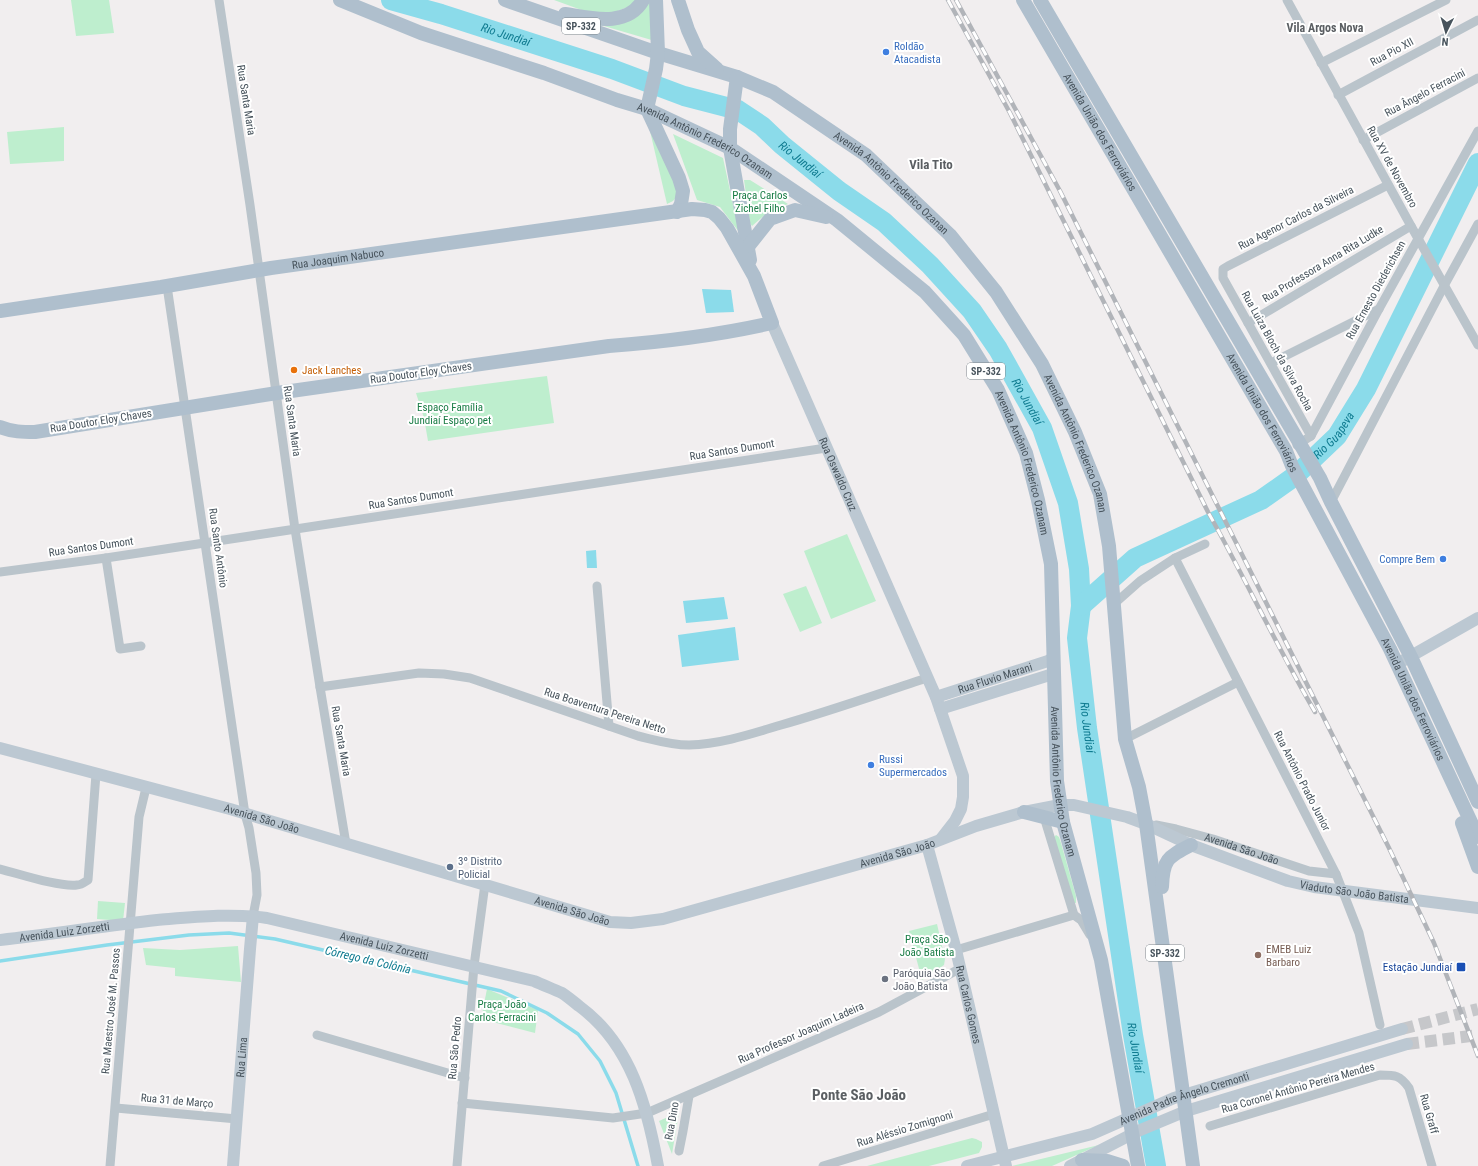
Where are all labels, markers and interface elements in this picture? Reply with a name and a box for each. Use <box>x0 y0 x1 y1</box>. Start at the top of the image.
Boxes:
north arrow <box>1426 12 1466 52</box>
road number: SP-332 <box>562 18 600 34</box>
water label: Rio Jundiaí <box>479 20 534 50</box>
district label: Vila Argos Nova <box>1287 21 1364 35</box>
street label: Rua Pio XII <box>1368 35 1416 69</box>
text: N <box>1441 35 1449 48</box>
place label: Roldão Atacadista <box>894 40 941 66</box>
marker: Roldão Atacadista <box>881 47 891 57</box>
street label: Rua Santa Maria <box>234 64 258 136</box>
street label: Rua Ângelo Ferracini <box>1383 66 1467 120</box>
street label: Avenida União dos Ferroviários <box>1061 71 1140 193</box>
street label: Avenida Antônio Frederico Ozanam <box>636 100 775 182</box>
street label: Rua XV de Novembro <box>1364 124 1420 211</box>
street label: Avenida Antônio Frederico Ozanan <box>831 129 951 237</box>
water label: Rio Jundiaí <box>776 138 826 183</box>
district label: Vila Tito <box>909 157 953 172</box>
street label: Rua Agenor Carlos da Silveira <box>1236 183 1356 253</box>
park label: Praça Carlos Zichel Filho <box>732 189 788 215</box>
street label: Rua Professora Anna Rita Ludke <box>1260 223 1386 305</box>
street label: Rua Ernesto Diederichsen <box>1343 238 1409 342</box>
street label: Rua Joaquim Nabuco <box>291 246 385 271</box>
street label: Rua Luiza Bloch da Silva Rocha <box>1239 289 1315 413</box>
street label: Avenida União dos Ferroviários <box>1224 351 1301 474</box>
street label: Rua Doutor Eloy Chaves <box>369 359 473 387</box>
road number: SP-332 <box>967 363 1005 379</box>
place label: Jack Lanches <box>302 364 362 377</box>
marker: Jack Lanches <box>289 365 299 375</box>
street label: Avenida Antônio Frederico Ozanan <box>1041 372 1110 514</box>
water label: Rio Jundiaí <box>1009 376 1047 429</box>
street label: Rua Santa Maria <box>281 385 303 457</box>
street label: Avenida Antônio Frederico Ozanam <box>992 388 1051 536</box>
park label: Espaço Família Jundiaí Espaço pet <box>409 401 491 427</box>
street label: Rua Doutor Eloy Chaves <box>49 407 153 435</box>
water label: Rio Guapeva <box>1310 409 1357 462</box>
street label: Rua Oswaldo Cruz <box>816 435 860 513</box>
street label: Rua Santos Dumont <box>689 437 775 463</box>
street label: Rua Santos Dumont <box>368 486 454 512</box>
street label: Rua Santo Antônio <box>206 507 230 589</box>
street label: Rua Santos Dumont <box>48 535 134 559</box>
place label: Compre Bem <box>1379 553 1435 566</box>
marker: Compre Bem <box>1438 554 1448 564</box>
street label: Avenida União dos Ferroviários <box>1379 635 1448 763</box>
street label: Rua Fluvio Marani <box>956 660 1034 696</box>
street label: Rua Boaventura Pereira Netto <box>542 685 668 737</box>
water label: Rio Jundiaí <box>1077 701 1098 756</box>
street label: Rua Santa Maria <box>328 705 354 777</box>
street label: Avenida Antônio Frederico Ozanam <box>1048 706 1079 858</box>
street label: Rua Antônio Prado Junior <box>1271 729 1333 834</box>
place label: Russi Supermercados <box>879 753 947 779</box>
marker: Russi Supermercados <box>866 760 876 770</box>
street label: Avenida São João <box>223 801 301 836</box>
street label: Avenida São João <box>1203 830 1281 867</box>
street label: Avenida São João <box>858 836 937 870</box>
place label: 3º Distrito Policial <box>458 855 502 881</box>
marker: 3º Distrito Policial <box>445 862 455 872</box>
street label: Viaduto São João Batista <box>1298 877 1410 906</box>
street label: Avenida São João <box>533 893 612 928</box>
street label: Avenida Luiz Zorzetti <box>19 919 110 944</box>
street label: Avenida Luiz Zorzetti <box>339 929 430 962</box>
park label: Praça São João Batista <box>900 933 954 959</box>
water label: Córrego da Colônia <box>323 943 413 977</box>
place label: EMEB Luiz Barbaro <box>1266 943 1312 969</box>
road number: SP-332 <box>1146 945 1184 961</box>
street label: Rua Maestro José M. Passos <box>99 947 123 1075</box>
marker: EMEB Luiz Barbaro <box>1253 950 1263 960</box>
place label: Estação Jundiaí <box>1383 961 1452 974</box>
marker: Estação Jundiaí <box>1455 961 1467 973</box>
street label: Rua Carlos Gomes <box>953 964 984 1045</box>
place label: Paróquia São João Batista <box>893 967 951 993</box>
marker: Paróquia São João Batista <box>880 974 890 984</box>
park label: Praça João Carlos Ferracini <box>468 998 536 1024</box>
street label: Rua Professor Joaquim Ladeira <box>736 999 866 1067</box>
street label: Rua São Pedro <box>446 1015 464 1080</box>
water label: Rio Jundiaí <box>1124 1022 1147 1077</box>
street label: Rua Lima <box>233 1037 250 1078</box>
street label: Rua Coronel Antônio Pereira Mendes <box>1220 1060 1376 1116</box>
street label: Avenida Padre Ângelo Cremonti <box>1117 1069 1251 1128</box>
district label: Ponte São João <box>812 1086 906 1104</box>
street label: Rua 31 de Março <box>140 1091 214 1111</box>
street label: Rua Graff <box>1417 1093 1441 1136</box>
street label: Rua Dino <box>662 1100 682 1141</box>
street label: Rua Aléssio Zomignoni <box>855 1108 955 1150</box>

